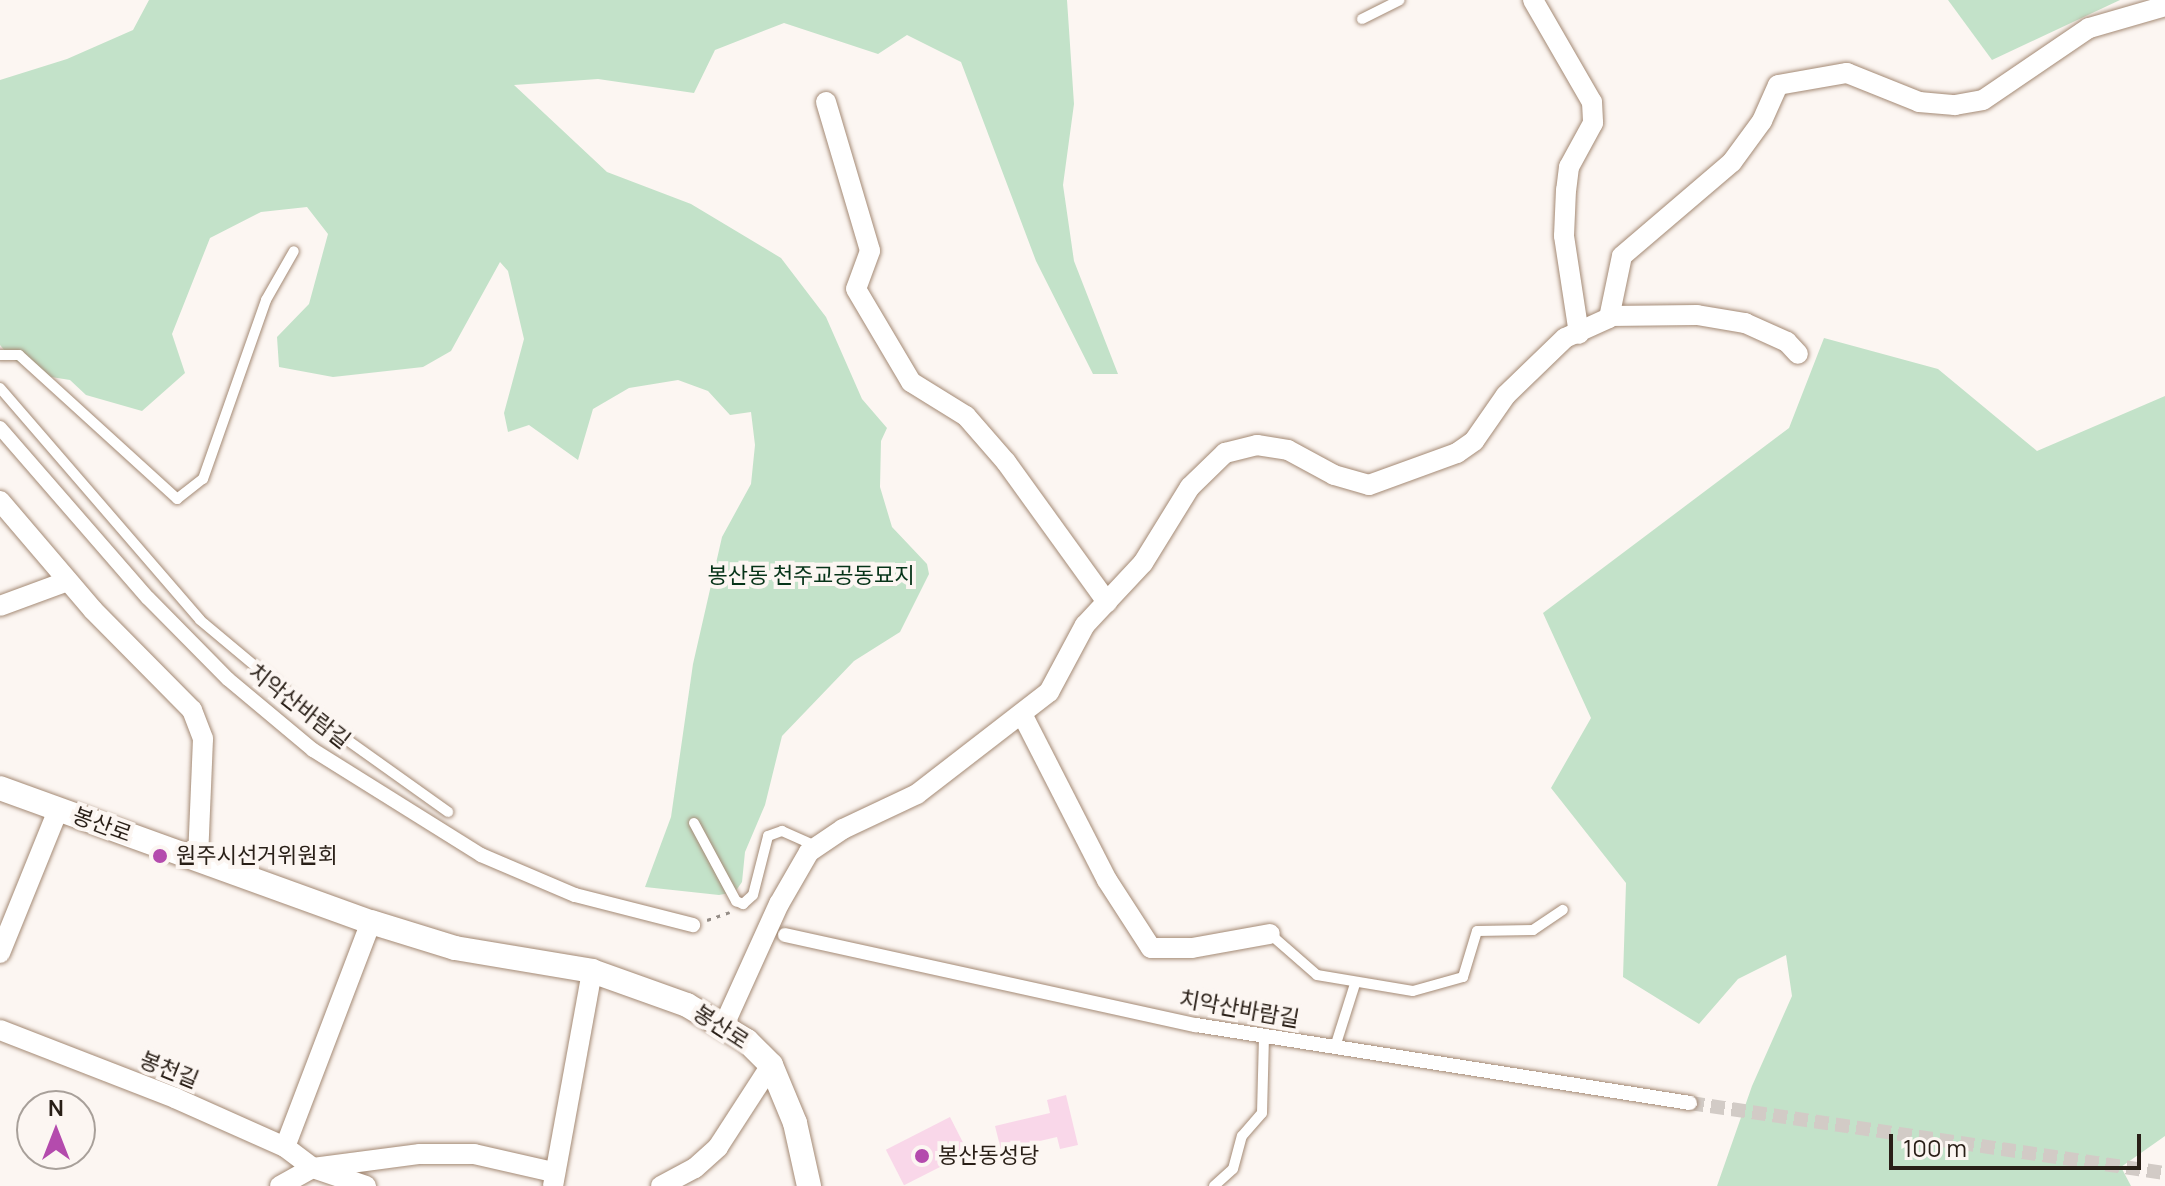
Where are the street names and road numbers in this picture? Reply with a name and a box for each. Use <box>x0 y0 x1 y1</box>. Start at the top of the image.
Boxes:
street label: 치악산바람길 <box>243 658 355 754</box>
street label: 봉산로 <box>69 802 135 848</box>
street label: 치악산바람길 <box>1177 985 1301 1033</box>
street label: 봉산로 <box>688 999 754 1055</box>
street label: 봉천길 <box>136 1046 202 1094</box>

